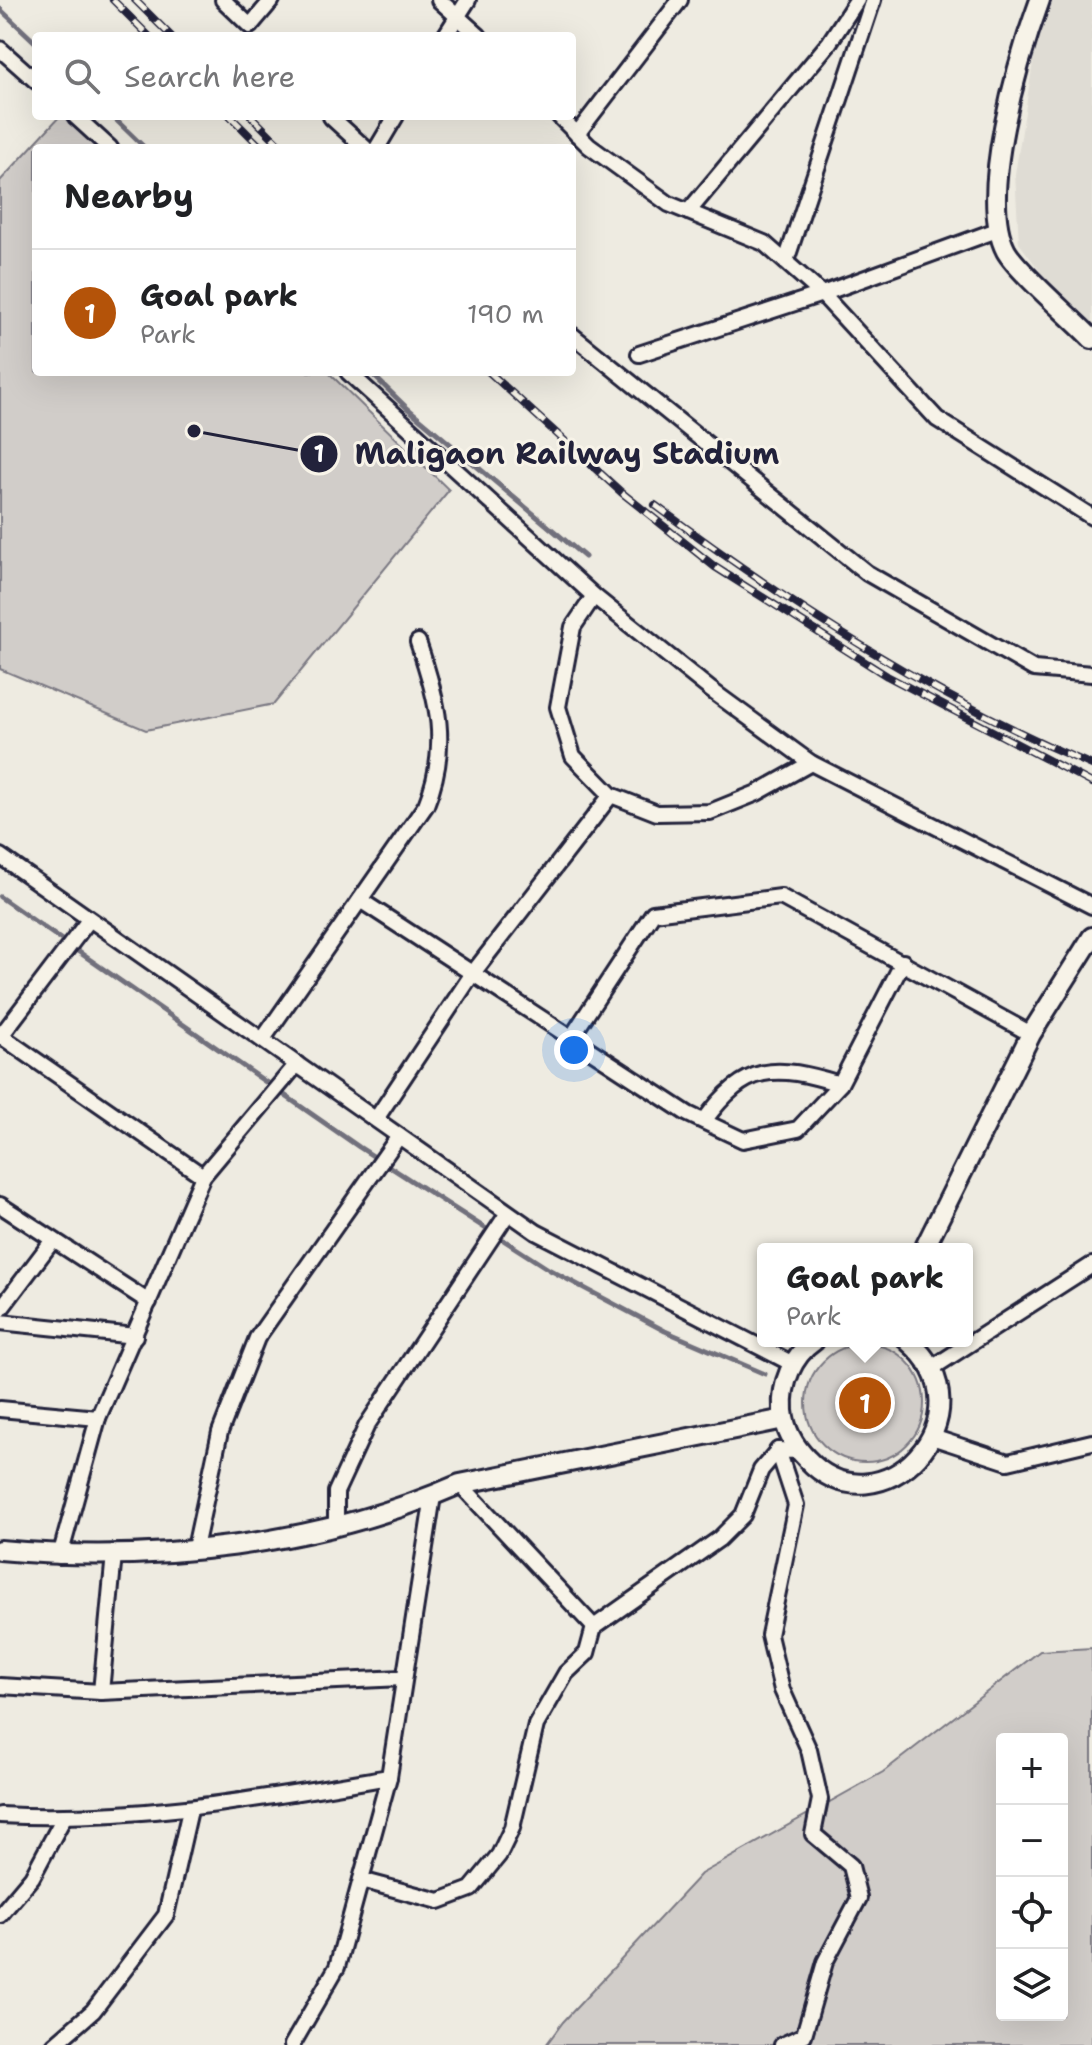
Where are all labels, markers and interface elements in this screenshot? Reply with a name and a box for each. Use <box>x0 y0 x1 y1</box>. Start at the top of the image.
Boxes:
search box <box>32 32 576 120</box>
icon: search <box>60 54 104 98</box>
text: Search here <box>124 56 295 97</box>
text: Nearby <box>64 173 194 219</box>
text: Goal park <box>140 275 298 316</box>
text: 1 <box>84 296 96 331</box>
text: 190 m <box>467 296 544 331</box>
text: Park <box>140 316 196 351</box>
callout: Maligaon Railway Stadium <box>299 427 796 481</box>
text: Maligaon Railway Stadium <box>355 433 779 474</box>
text: 1 <box>314 438 324 470</box>
your location <box>554 1030 594 1070</box>
popup <box>757 1243 973 1347</box>
text: Goal park <box>786 1257 944 1298</box>
text: Park <box>786 1298 842 1333</box>
pin: 1 <box>839 1373 891 1433</box>
map controls <box>996 1733 1068 2021</box>
button: + <box>996 1733 1068 1805</box>
button: − <box>996 1805 1068 1877</box>
button: locate <box>996 1877 1068 1949</box>
button: layers <box>996 1949 1068 2021</box>

